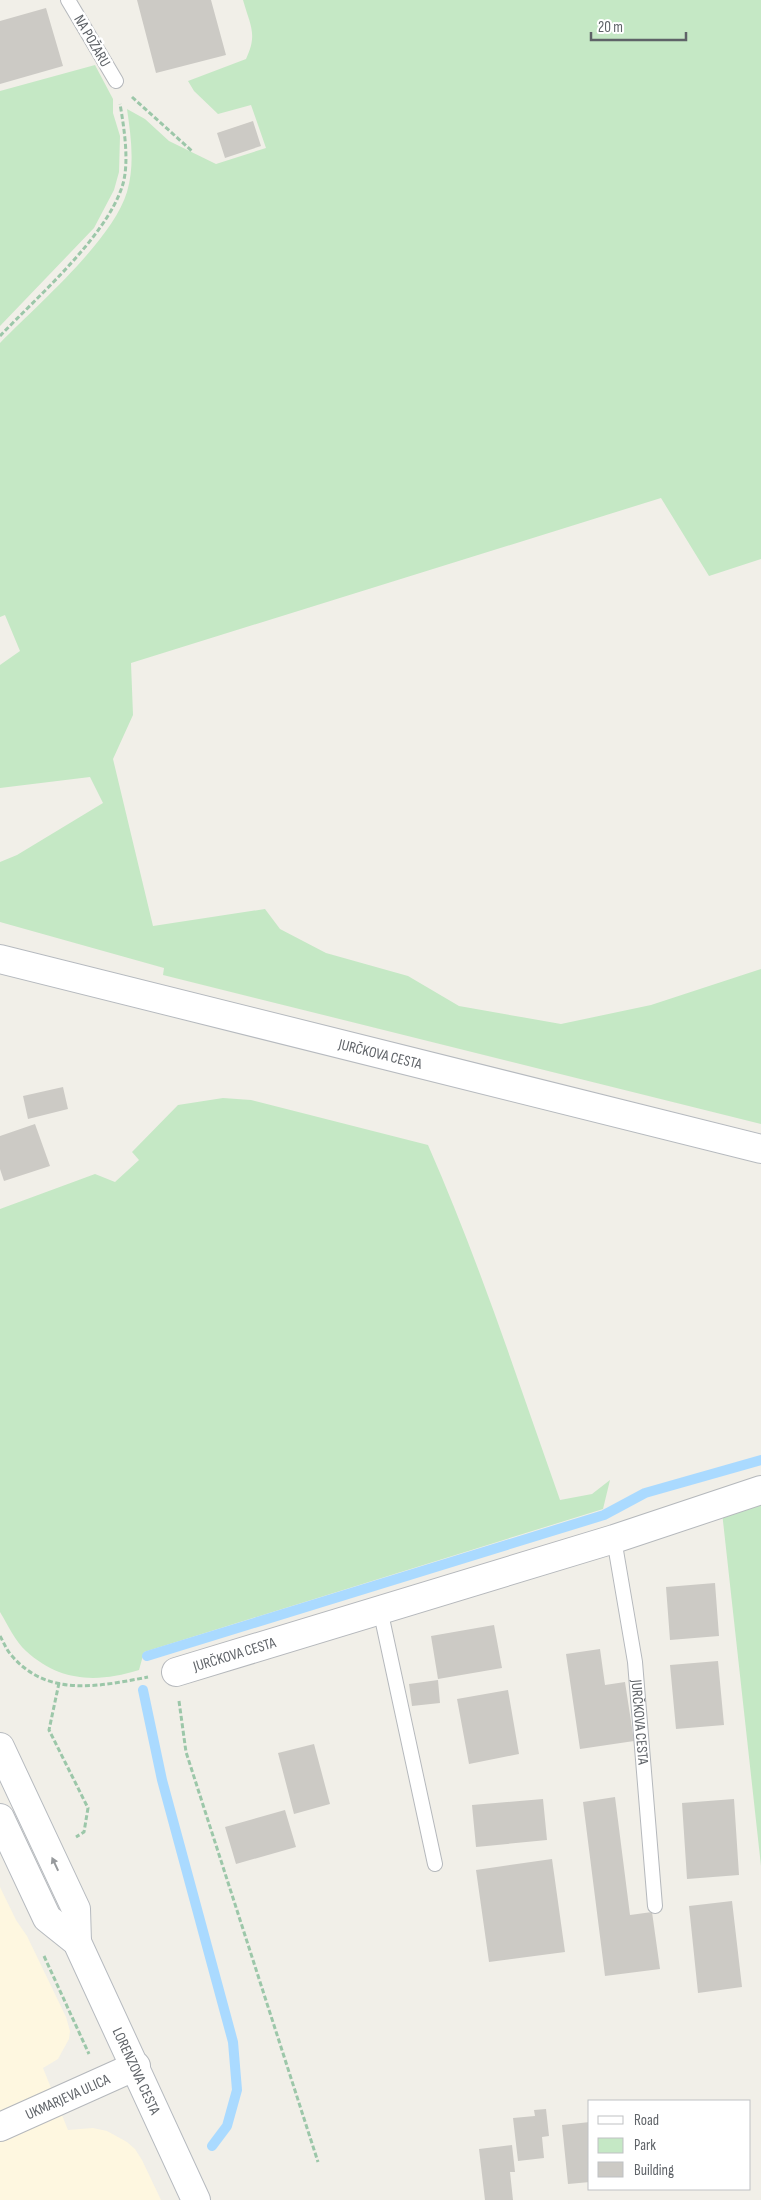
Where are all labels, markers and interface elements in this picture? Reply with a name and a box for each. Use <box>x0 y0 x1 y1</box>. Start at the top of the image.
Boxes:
scale bar <box>591 10 686 42</box>
street label: NA POŽARU <box>70 12 114 70</box>
text: 20 m <box>598 18 623 37</box>
street label: JURČKOVA CESTA <box>336 1034 425 1074</box>
street label: JURČKOVA CESTA <box>190 1633 279 1676</box>
street label: JURČKOVA CESTA <box>627 1678 653 1766</box>
one-way arrow <box>51 1857 60 1872</box>
street label: LORENZOVA CESTA <box>108 2025 165 2118</box>
street label: UKMARJEVA ULICA <box>22 2069 113 2124</box>
legend <box>588 2100 751 2190</box>
text: Road <box>634 2111 659 2130</box>
text: Park <box>634 2136 656 2155</box>
text: Building <box>634 2161 674 2180</box>

